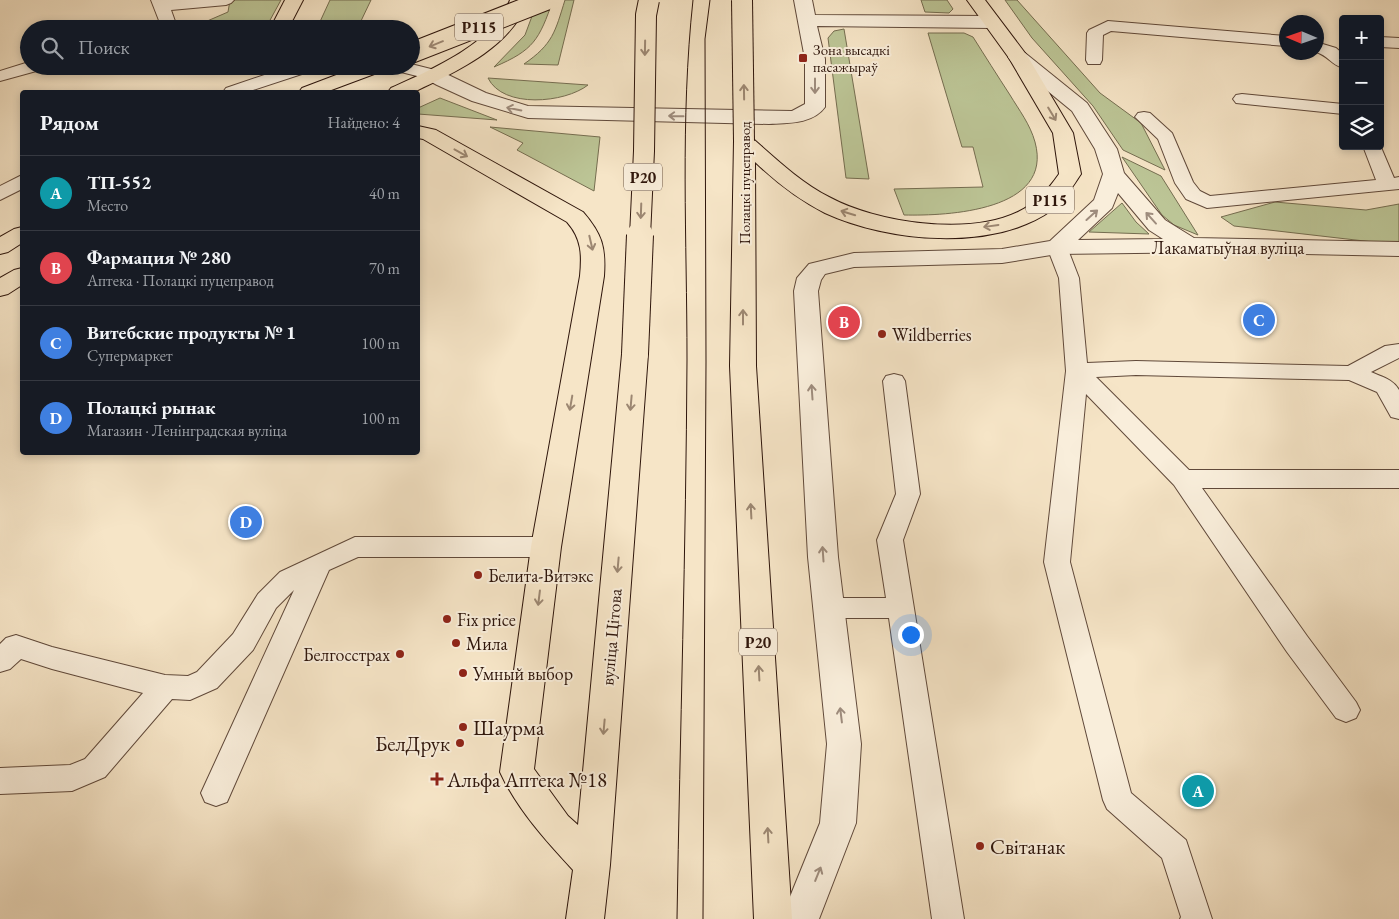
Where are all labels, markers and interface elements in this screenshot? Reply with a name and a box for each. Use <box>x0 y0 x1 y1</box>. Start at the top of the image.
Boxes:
road number: Р115 <box>455 14 503 41</box>
north arrow <box>1279 15 1324 60</box>
map controls <box>1339 15 1384 150</box>
button: + <box>1339 15 1384 60</box>
search box <box>20 20 420 75</box>
icon: search <box>38 34 66 62</box>
text: Поиск <box>78 35 130 60</box>
one-way arrow <box>429 39 444 49</box>
one-way arrow <box>640 40 650 56</box>
place label: Зона высадкі пасажыраў <box>813 40 890 76</box>
marker: Зона высадкі пасажыраў <box>797 52 809 64</box>
button: − <box>1339 60 1384 105</box>
one-way arrow <box>810 77 820 93</box>
one-way arrow <box>739 84 748 100</box>
one-way arrow <box>506 104 522 113</box>
button: layers <box>1339 105 1384 150</box>
one-way arrow <box>1047 106 1057 120</box>
text: Рядом <box>40 109 99 136</box>
one-way arrow <box>668 111 684 121</box>
text: Найдено: 4 <box>328 112 400 133</box>
street label: Полацкі пуцеправод <box>735 121 754 245</box>
one-way arrow <box>454 148 468 158</box>
road number: Р20 <box>624 163 662 190</box>
text: ТП-552 <box>87 170 151 195</box>
text: A <box>50 183 62 204</box>
text: 40 m <box>369 183 400 204</box>
road number: Р115 <box>1026 186 1074 214</box>
text: Место <box>87 195 128 216</box>
one-way arrow <box>637 203 646 219</box>
one-way arrow <box>840 208 856 218</box>
one-way arrow <box>1085 209 1098 220</box>
one-way arrow <box>1145 211 1157 224</box>
one-way arrow <box>984 221 1000 231</box>
one-way arrow <box>587 235 596 251</box>
street label: Лакаматыўная вуліца <box>1152 236 1305 259</box>
text: Фармация № 280 <box>87 245 231 270</box>
text: B <box>51 258 61 279</box>
text: 70 m <box>369 258 400 279</box>
text: Аптека · Полацкі пуцеправод <box>87 270 274 291</box>
pin: C <box>1243 301 1275 339</box>
pin: B <box>828 303 860 341</box>
one-way arrow <box>738 309 748 326</box>
text: Витебские продукты № 1 <box>87 320 296 345</box>
place label: Wildberries <box>892 323 972 346</box>
marker: Wildberries <box>876 328 888 340</box>
text: C <box>50 333 62 354</box>
text: 100 m <box>361 333 400 354</box>
text: Супермаркет <box>87 345 173 366</box>
one-way arrow <box>808 384 817 400</box>
text: Полацкі рынак <box>87 395 216 420</box>
one-way arrow <box>565 395 575 411</box>
one-way arrow <box>627 395 636 411</box>
text: D <box>50 408 62 429</box>
text: 100 m <box>361 408 400 429</box>
text: Магазин · Ленінградская вуліца <box>87 420 287 441</box>
pin: D <box>230 503 262 541</box>
one-way arrow <box>746 503 755 519</box>
one-way arrow <box>818 546 828 562</box>
one-way arrow <box>613 556 622 572</box>
place label: Белита-Витэкс <box>488 564 594 587</box>
marker: Белита-Витэкс <box>472 569 484 581</box>
street label: вуліца Цітова <box>595 587 627 687</box>
one-way arrow <box>534 590 544 606</box>
place label: Fix price <box>457 608 516 631</box>
marker: Fix price <box>441 613 453 625</box>
your location <box>898 622 924 648</box>
road number: Р20 <box>739 628 777 656</box>
place label: Мила <box>466 632 508 655</box>
marker: Мила <box>450 637 462 649</box>
place label: Белгосстрах <box>303 643 390 666</box>
marker: Белгосстрах <box>394 648 406 660</box>
place label: Умный выбор <box>472 662 573 685</box>
one-way arrow <box>755 665 764 681</box>
marker: Умный выбор <box>457 667 469 679</box>
one-way arrow <box>836 708 846 724</box>
place label: Шаурма <box>473 714 545 741</box>
one-way arrow <box>599 718 608 734</box>
marker: Шаурма <box>457 721 469 733</box>
place label: БелДрук <box>375 730 450 757</box>
marker: БелДрук <box>454 737 466 749</box>
place label: Альфа Аптека №18 <box>446 766 607 793</box>
pin: A <box>1182 772 1214 810</box>
marker: Альфа Аптека №18 <box>431 773 443 785</box>
one-way arrow <box>764 828 773 844</box>
place label: Світанак <box>990 833 1065 860</box>
marker: Світанак <box>974 840 986 852</box>
one-way arrow <box>814 867 823 882</box>

